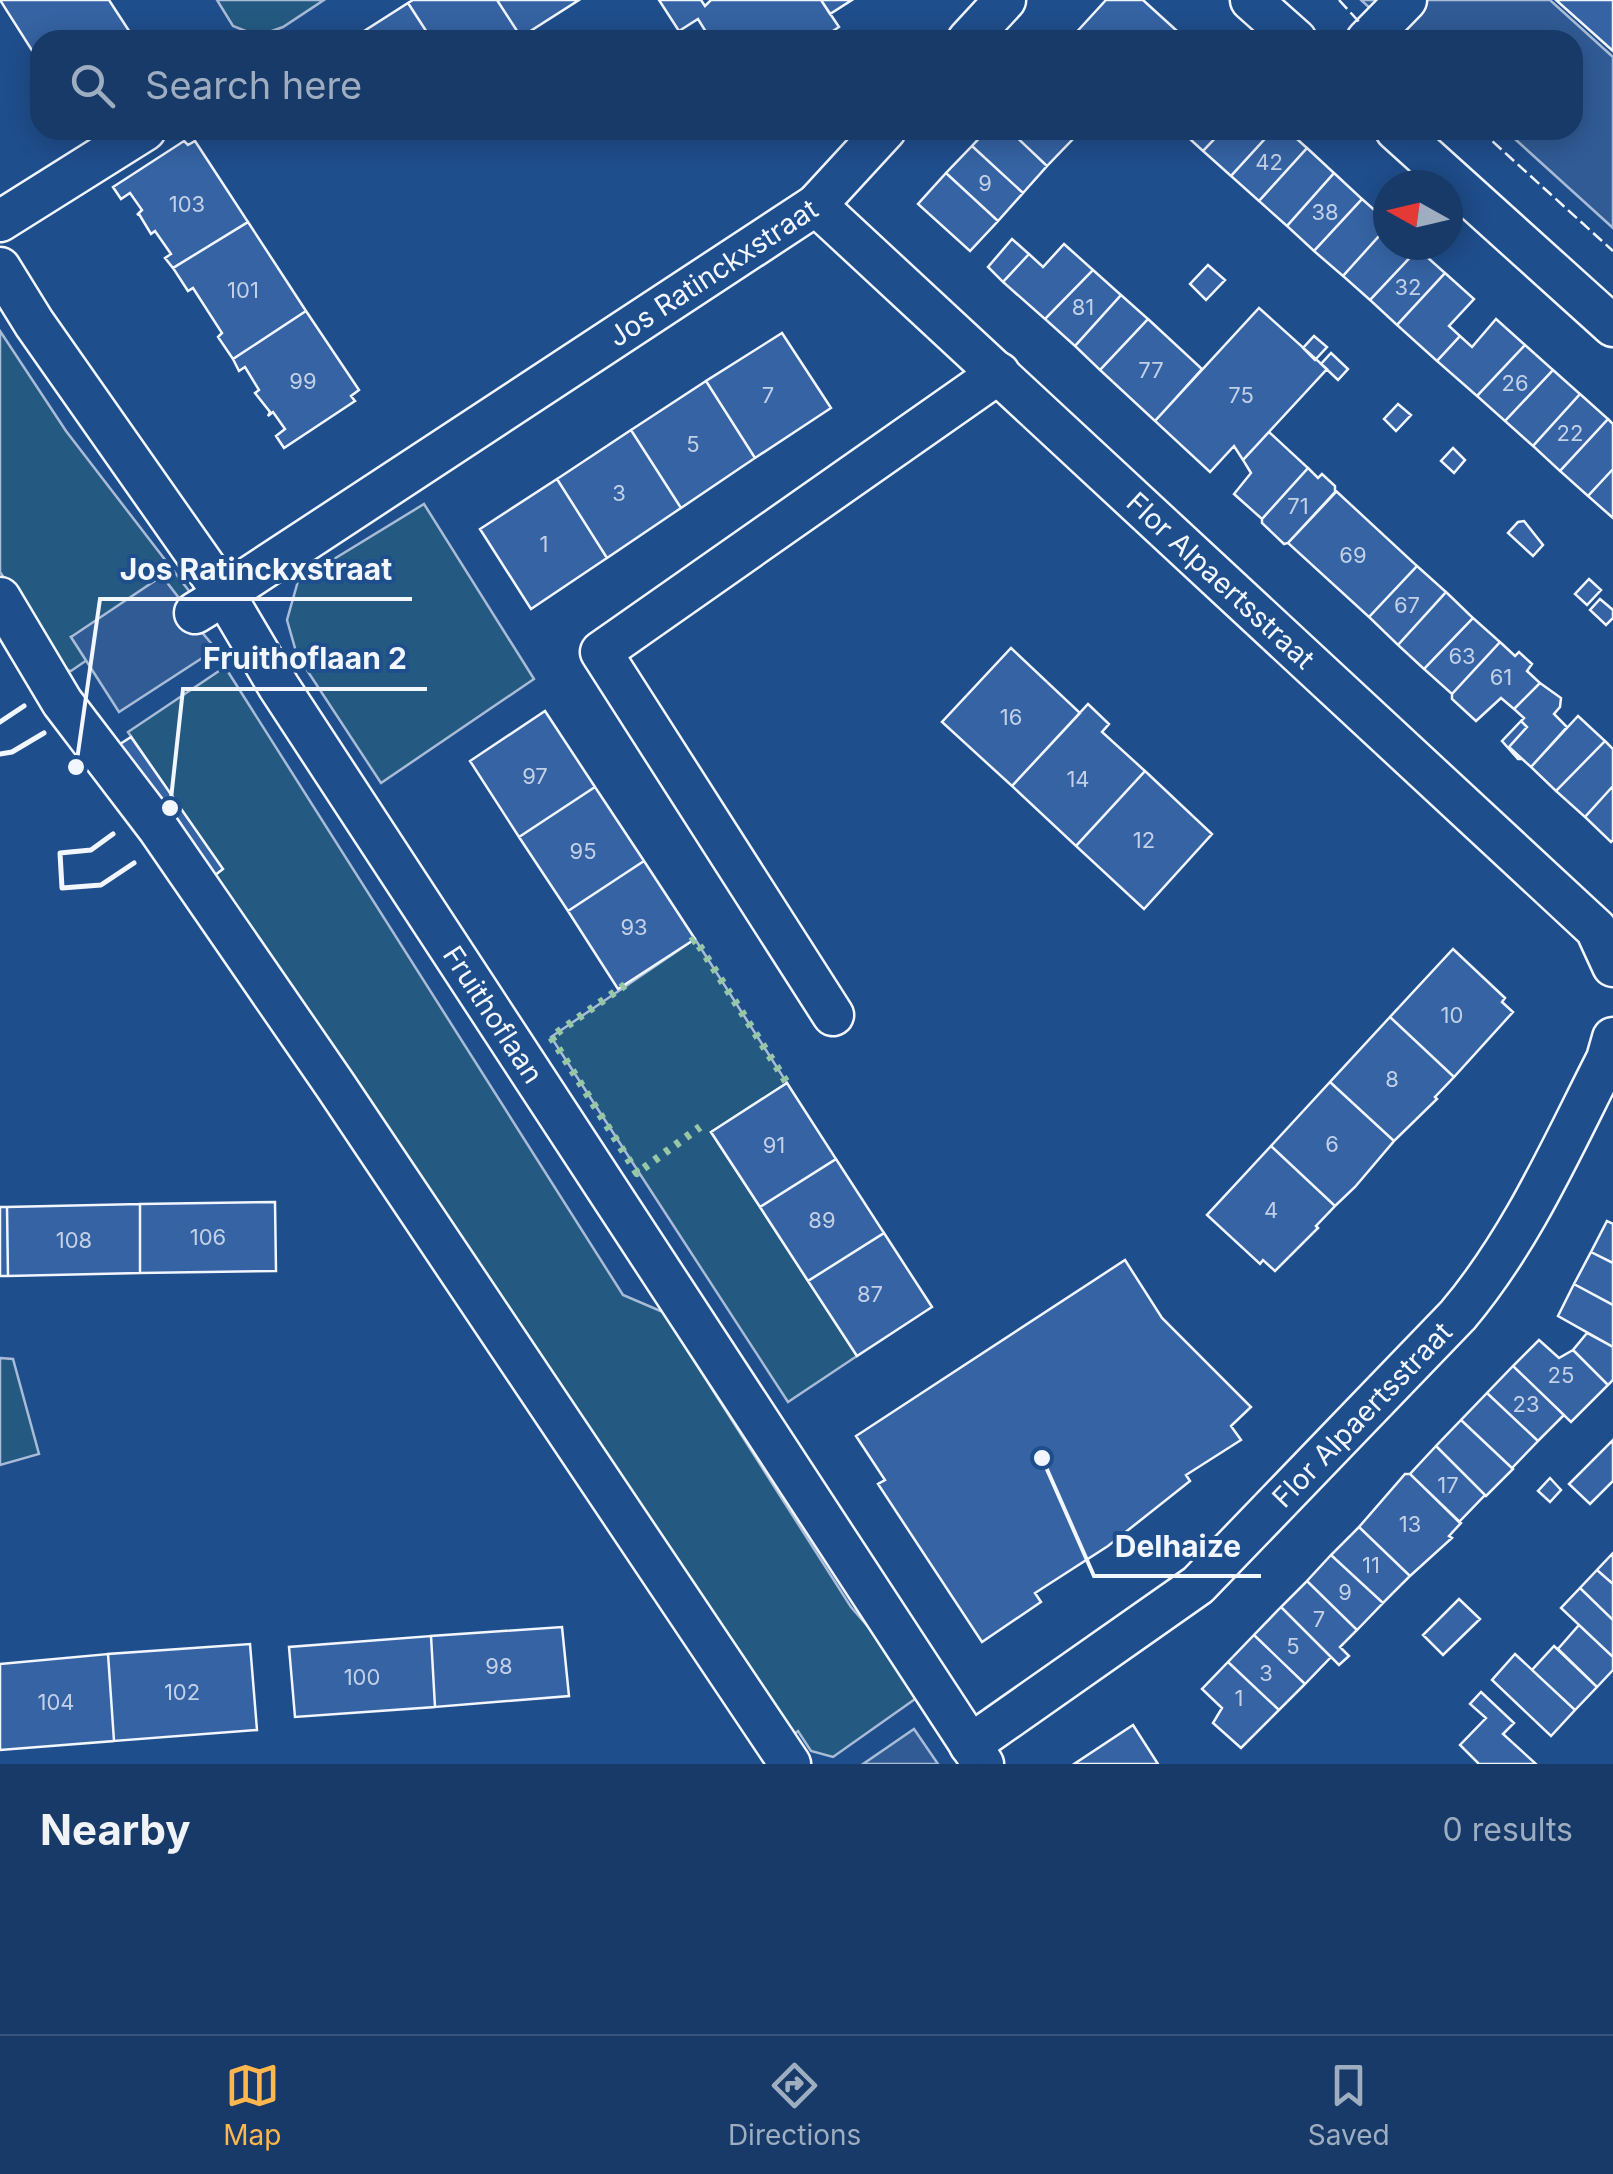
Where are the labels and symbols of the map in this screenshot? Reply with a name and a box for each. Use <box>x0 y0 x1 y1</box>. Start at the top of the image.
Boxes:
house number: 42 <box>1255 149 1283 175</box>
house number: 9 <box>978 170 992 196</box>
north arrow <box>1373 170 1463 260</box>
house number: 103 <box>169 191 205 217</box>
street label: Jos Ratinckxstraat <box>602 192 824 354</box>
house number: 38 <box>1311 199 1339 225</box>
house number: 32 <box>1394 274 1422 300</box>
house number: 101 <box>227 277 259 303</box>
house number: 81 <box>1072 294 1094 320</box>
house number: 77 <box>1138 357 1164 383</box>
house number: 99 <box>289 368 317 394</box>
house number: 26 <box>1501 370 1529 396</box>
house number: 7 <box>762 382 774 408</box>
house number: 75 <box>1228 382 1254 408</box>
house number: 22 <box>1557 420 1583 446</box>
house number: 5 <box>686 431 700 457</box>
house number: 3 <box>612 480 626 506</box>
street label: Flor Alpaertsstraat <box>1120 485 1322 676</box>
house number: 71 <box>1287 493 1309 519</box>
house number: 1 <box>540 531 548 557</box>
callout: Jos Ratinckxstraat <box>100 539 412 599</box>
house number: 69 <box>1339 542 1367 568</box>
text: Jos Ratinckxstraat <box>120 551 392 587</box>
house number: 67 <box>1394 592 1420 618</box>
callout: Fruithoflaan 2 <box>183 629 427 689</box>
text: Fruithoflaan 2 <box>203 640 407 676</box>
house number: 63 <box>1448 643 1476 669</box>
house number: 61 <box>1490 664 1512 690</box>
house number: 16 <box>1000 704 1022 730</box>
house number: 97 <box>522 763 548 789</box>
house number: 14 <box>1066 766 1090 792</box>
house number: 12 <box>1133 827 1155 853</box>
house number: 95 <box>569 838 597 864</box>
house number: 93 <box>620 914 648 940</box>
street label: Fruithoflaan <box>436 939 550 1090</box>
house number: 10 <box>1441 1002 1463 1028</box>
house number: 8 <box>1385 1066 1399 1092</box>
house number: 6 <box>1325 1131 1339 1157</box>
house number: 91 <box>763 1132 785 1158</box>
house number: 4 <box>1264 1197 1278 1223</box>
house number: 89 <box>808 1207 836 1233</box>
house number: 106 <box>190 1224 226 1250</box>
house number: 108 <box>56 1227 92 1253</box>
house number: 87 <box>857 1281 883 1307</box>
street label: Flor Alpaertsstraat <box>1265 1315 1459 1514</box>
house number: 25 <box>1548 1362 1574 1388</box>
house number: 23 <box>1512 1391 1540 1417</box>
house number: 17 <box>1437 1472 1459 1498</box>
house number: 13 <box>1399 1511 1421 1537</box>
callout: Delhaize <box>1094 1516 1261 1576</box>
text: Delhaize <box>1115 1528 1241 1564</box>
house number: 11 <box>1362 1552 1380 1578</box>
house number: 9 <box>1338 1579 1352 1605</box>
house number: 7 <box>1313 1606 1325 1632</box>
house number: 5 <box>1286 1633 1300 1659</box>
house number: 98 <box>485 1653 513 1679</box>
house number: 3 <box>1259 1660 1273 1686</box>
house number: 100 <box>344 1664 380 1690</box>
house number: 102 <box>164 1679 200 1705</box>
house number: 1 <box>1235 1685 1243 1711</box>
house number: 104 <box>37 1689 75 1715</box>

